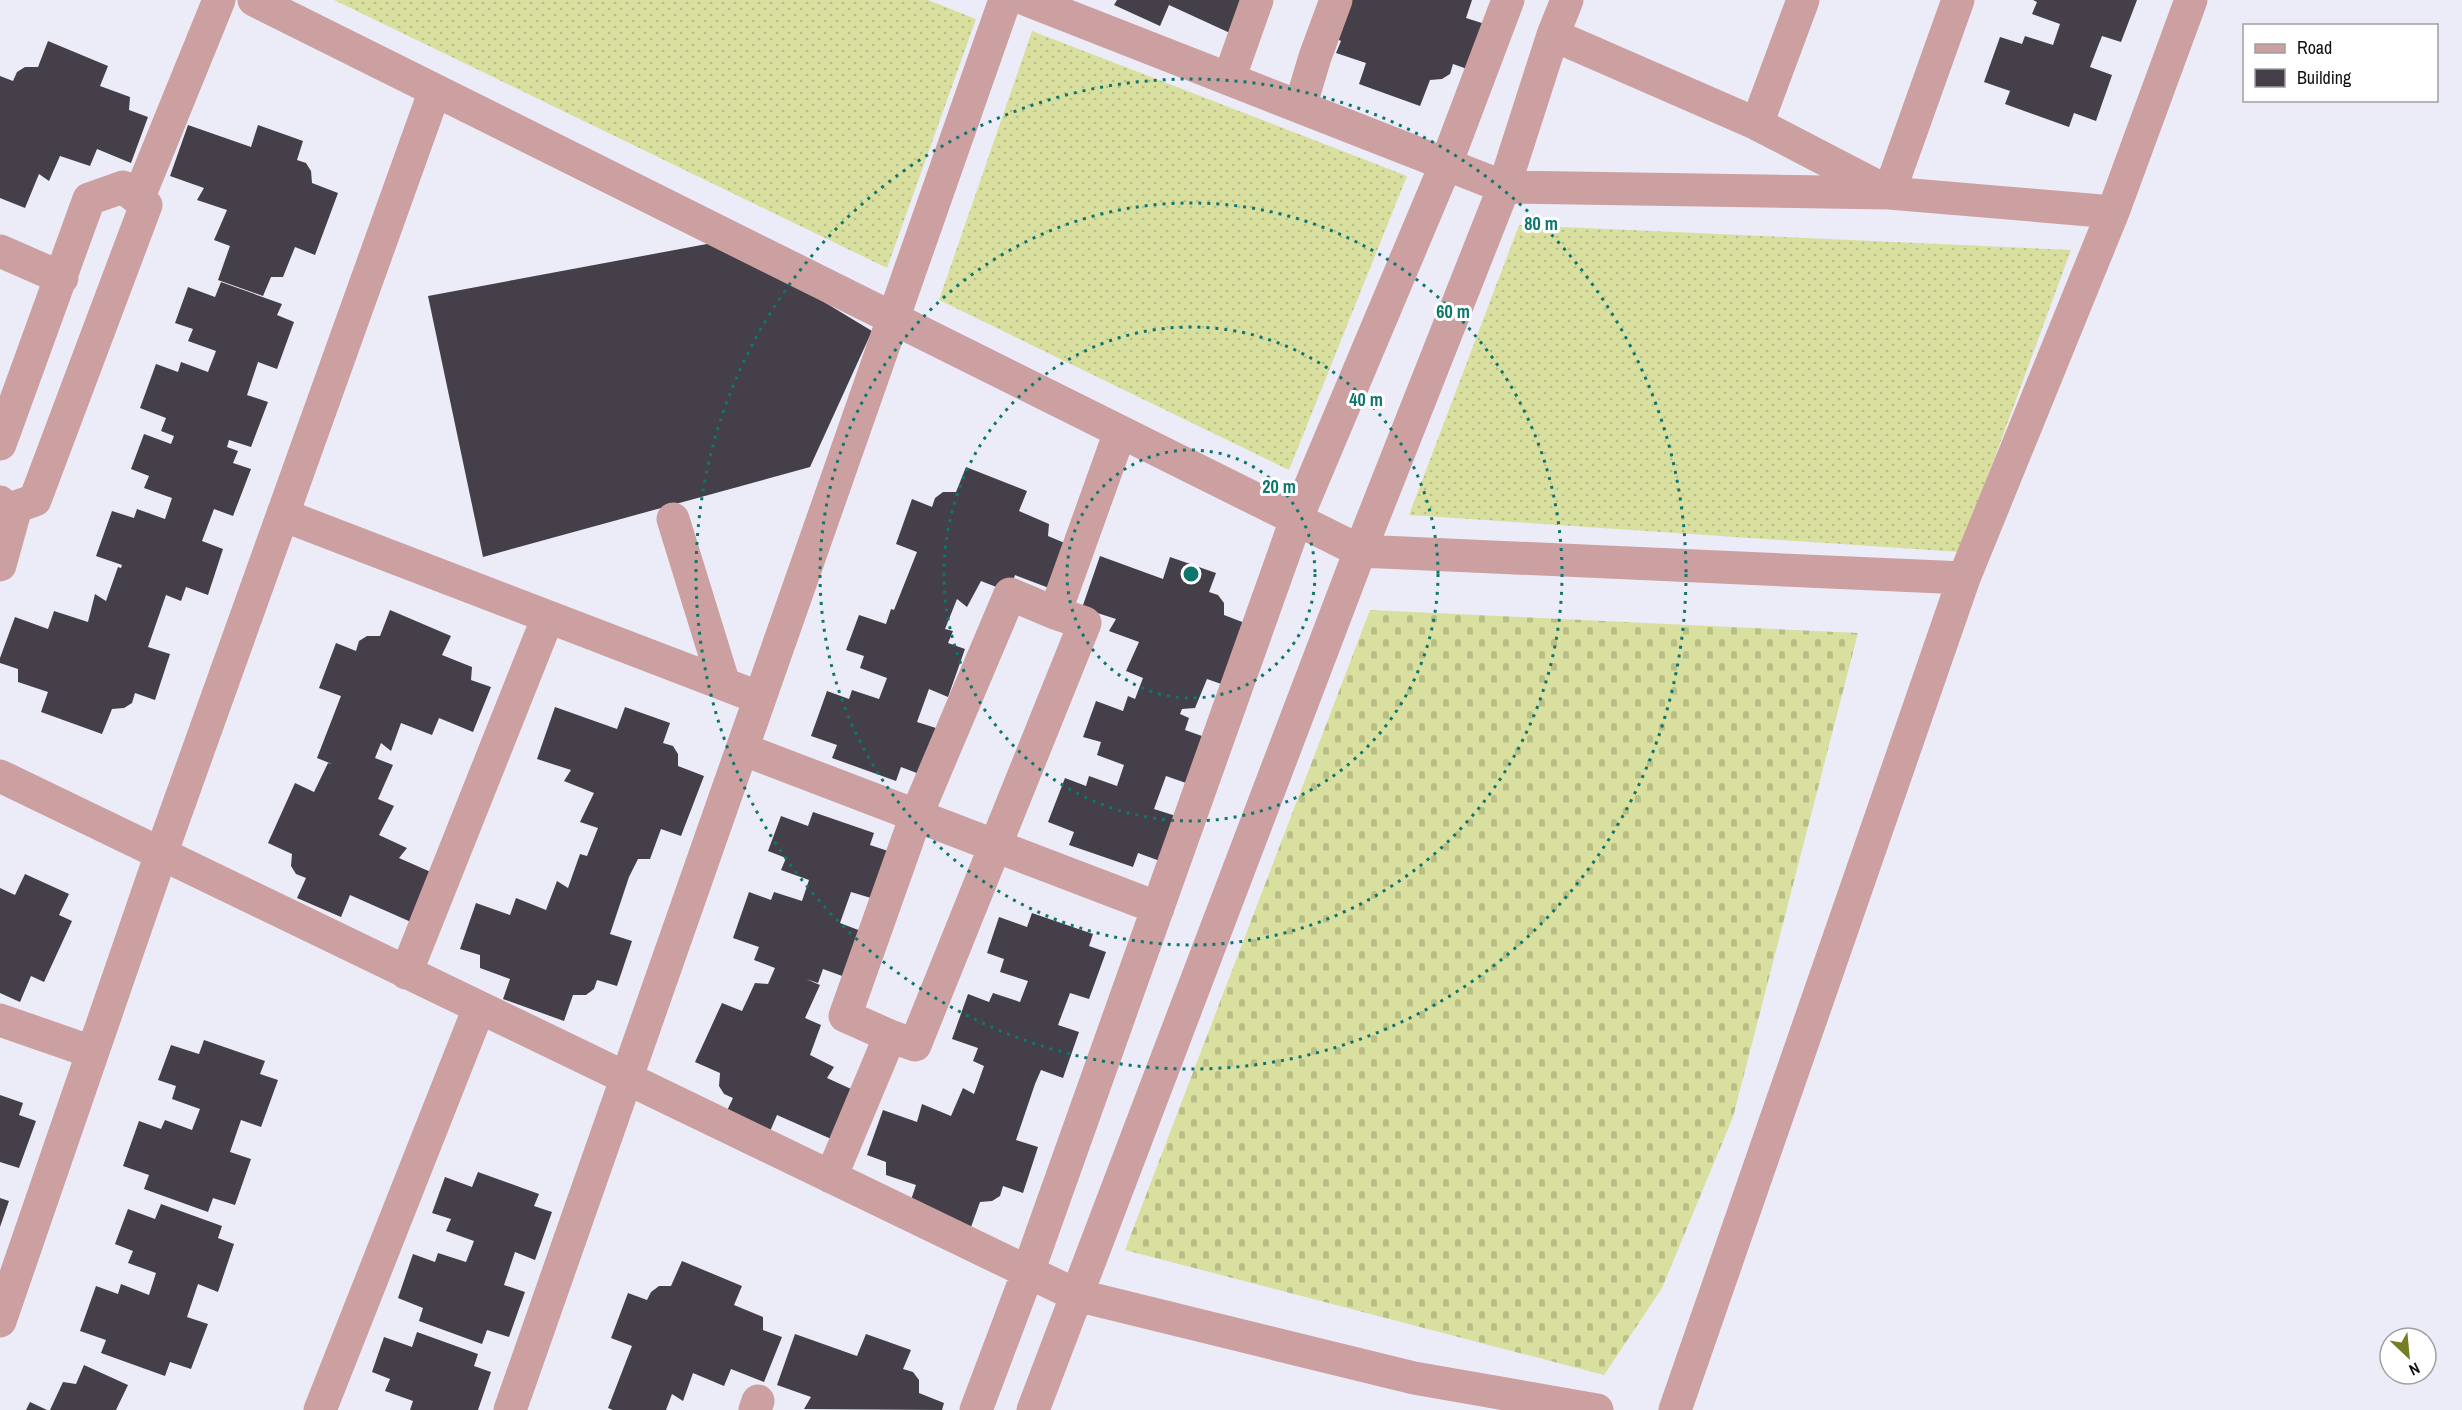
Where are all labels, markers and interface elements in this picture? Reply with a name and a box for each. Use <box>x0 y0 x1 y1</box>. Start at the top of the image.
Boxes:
legend <box>2243 24 2438 102</box>
text: Road <box>2297 35 2332 60</box>
text: Building <box>2297 65 2352 90</box>
text: 80 m <box>1524 211 1558 236</box>
text: 60 m <box>1436 299 1470 324</box>
text: 40 m <box>1349 387 1383 412</box>
text: 20 m <box>1262 474 1296 499</box>
centre of rings <box>1181 564 1201 584</box>
north arrow <box>2378 1326 2438 1386</box>
text: N <box>2405 1358 2424 1381</box>

